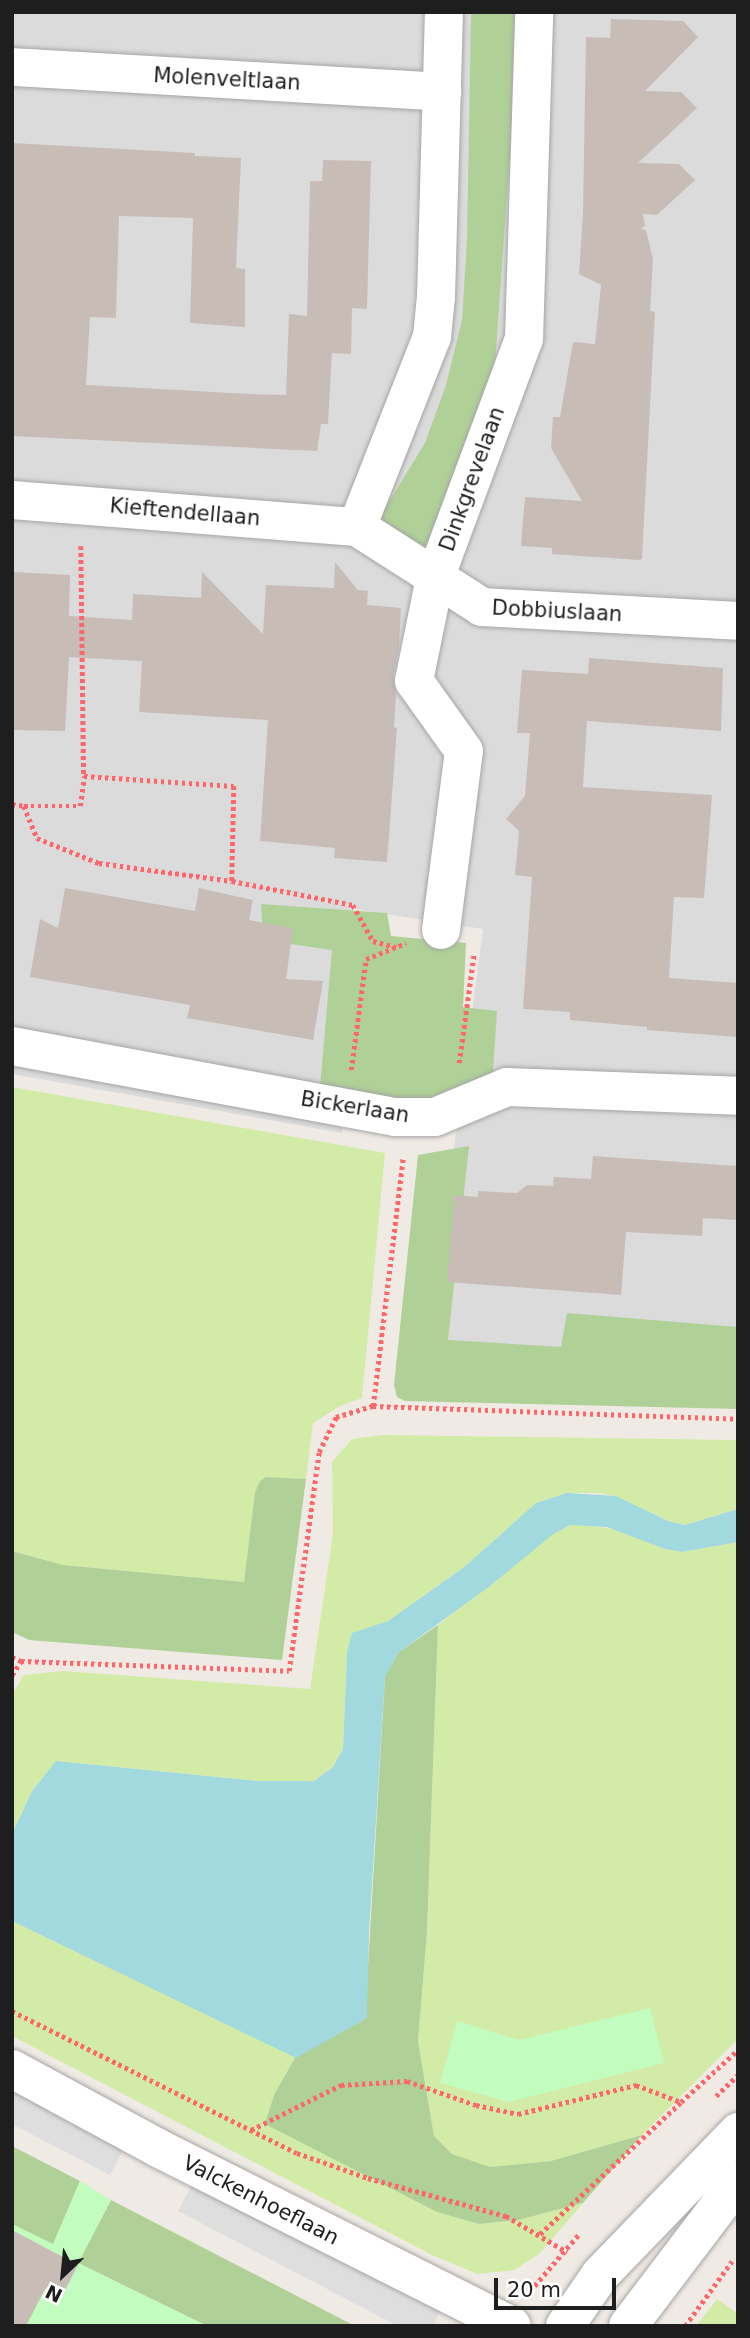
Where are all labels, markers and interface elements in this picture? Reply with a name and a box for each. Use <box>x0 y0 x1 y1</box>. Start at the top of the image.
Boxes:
street label: Molenveltlaan <box>153 63 301 95</box>
street label: Dinkgrevelaan <box>434 403 510 555</box>
street label: Kieftendellaan <box>109 493 261 531</box>
street label: Dobbiuslaan <box>491 595 623 627</box>
street label: Bickerlaan <box>299 1086 411 1128</box>
street label: Valckenhoeflaan <box>179 2150 343 2250</box>
north arrow <box>28 2240 98 2310</box>
scale bar <box>498 2264 620 2308</box>
text: 20 m <box>507 2278 561 2302</box>
text: N <box>42 2281 66 2307</box>

